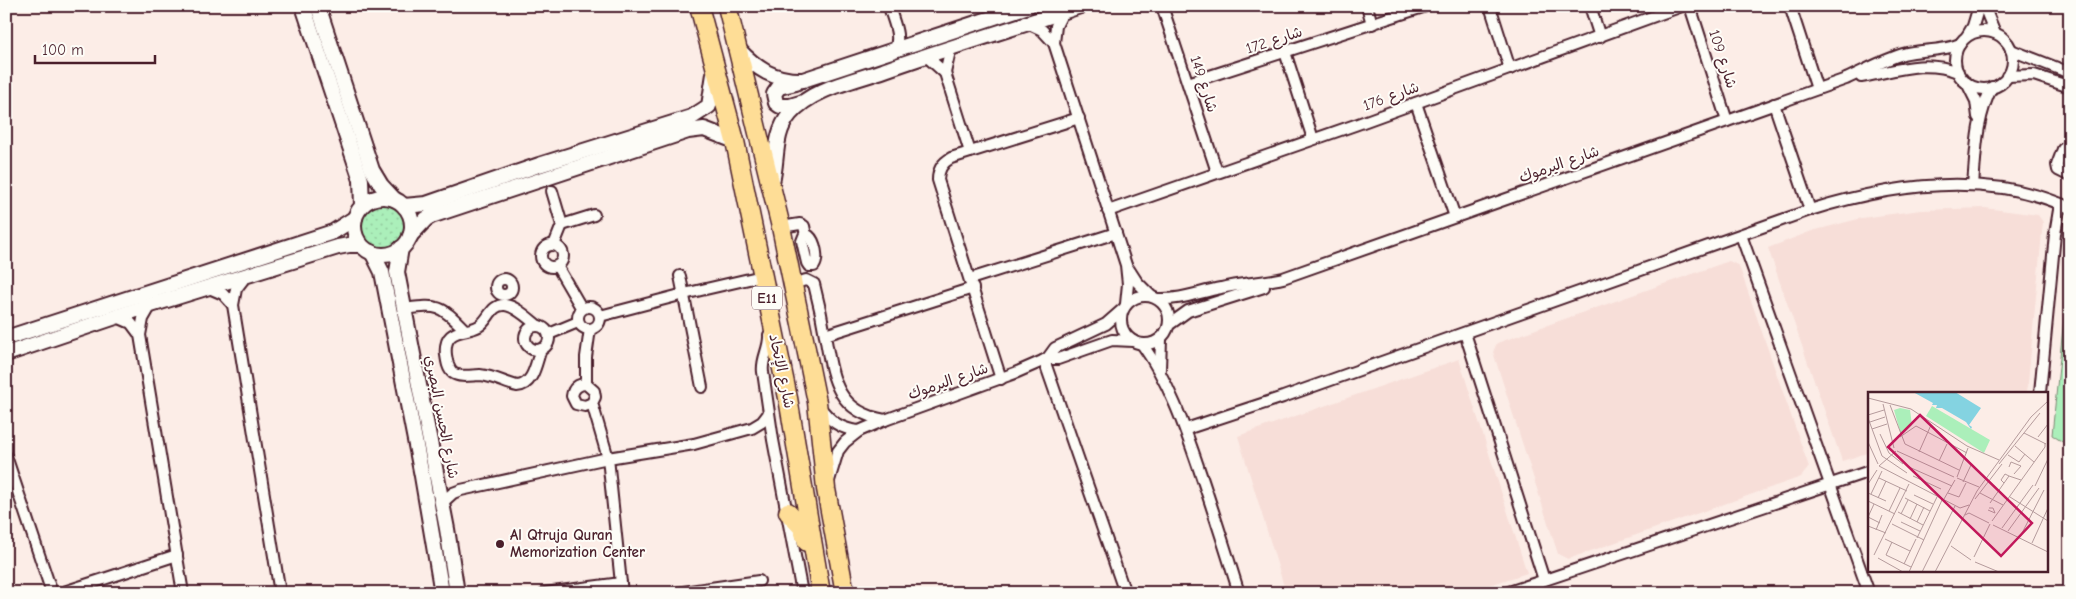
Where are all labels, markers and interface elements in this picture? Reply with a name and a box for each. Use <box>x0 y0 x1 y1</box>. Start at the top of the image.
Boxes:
street label: شارع 172 <box>1243 22 1305 59</box>
street label: شارع 109 <box>1704 27 1741 91</box>
scale bar <box>35 32 155 64</box>
text: 100 m <box>42 41 84 59</box>
street label: شارع 149 <box>1185 53 1222 115</box>
street label: شارع 176 <box>1360 78 1422 115</box>
street label: شارع اليرموك <box>1516 142 1602 187</box>
road number: E11 <box>752 286 782 310</box>
street label: شارع الإتحاد <box>764 332 799 410</box>
street label: شارع الحسن البصري <box>419 354 463 481</box>
street label: شارع اليرموك <box>905 359 991 404</box>
inset map <box>1868 392 2048 572</box>
place label: Al Qtruja Quran Memorization Center <box>510 526 645 561</box>
marker: Al Qtruja Quran Memorization Center <box>494 538 506 550</box>

